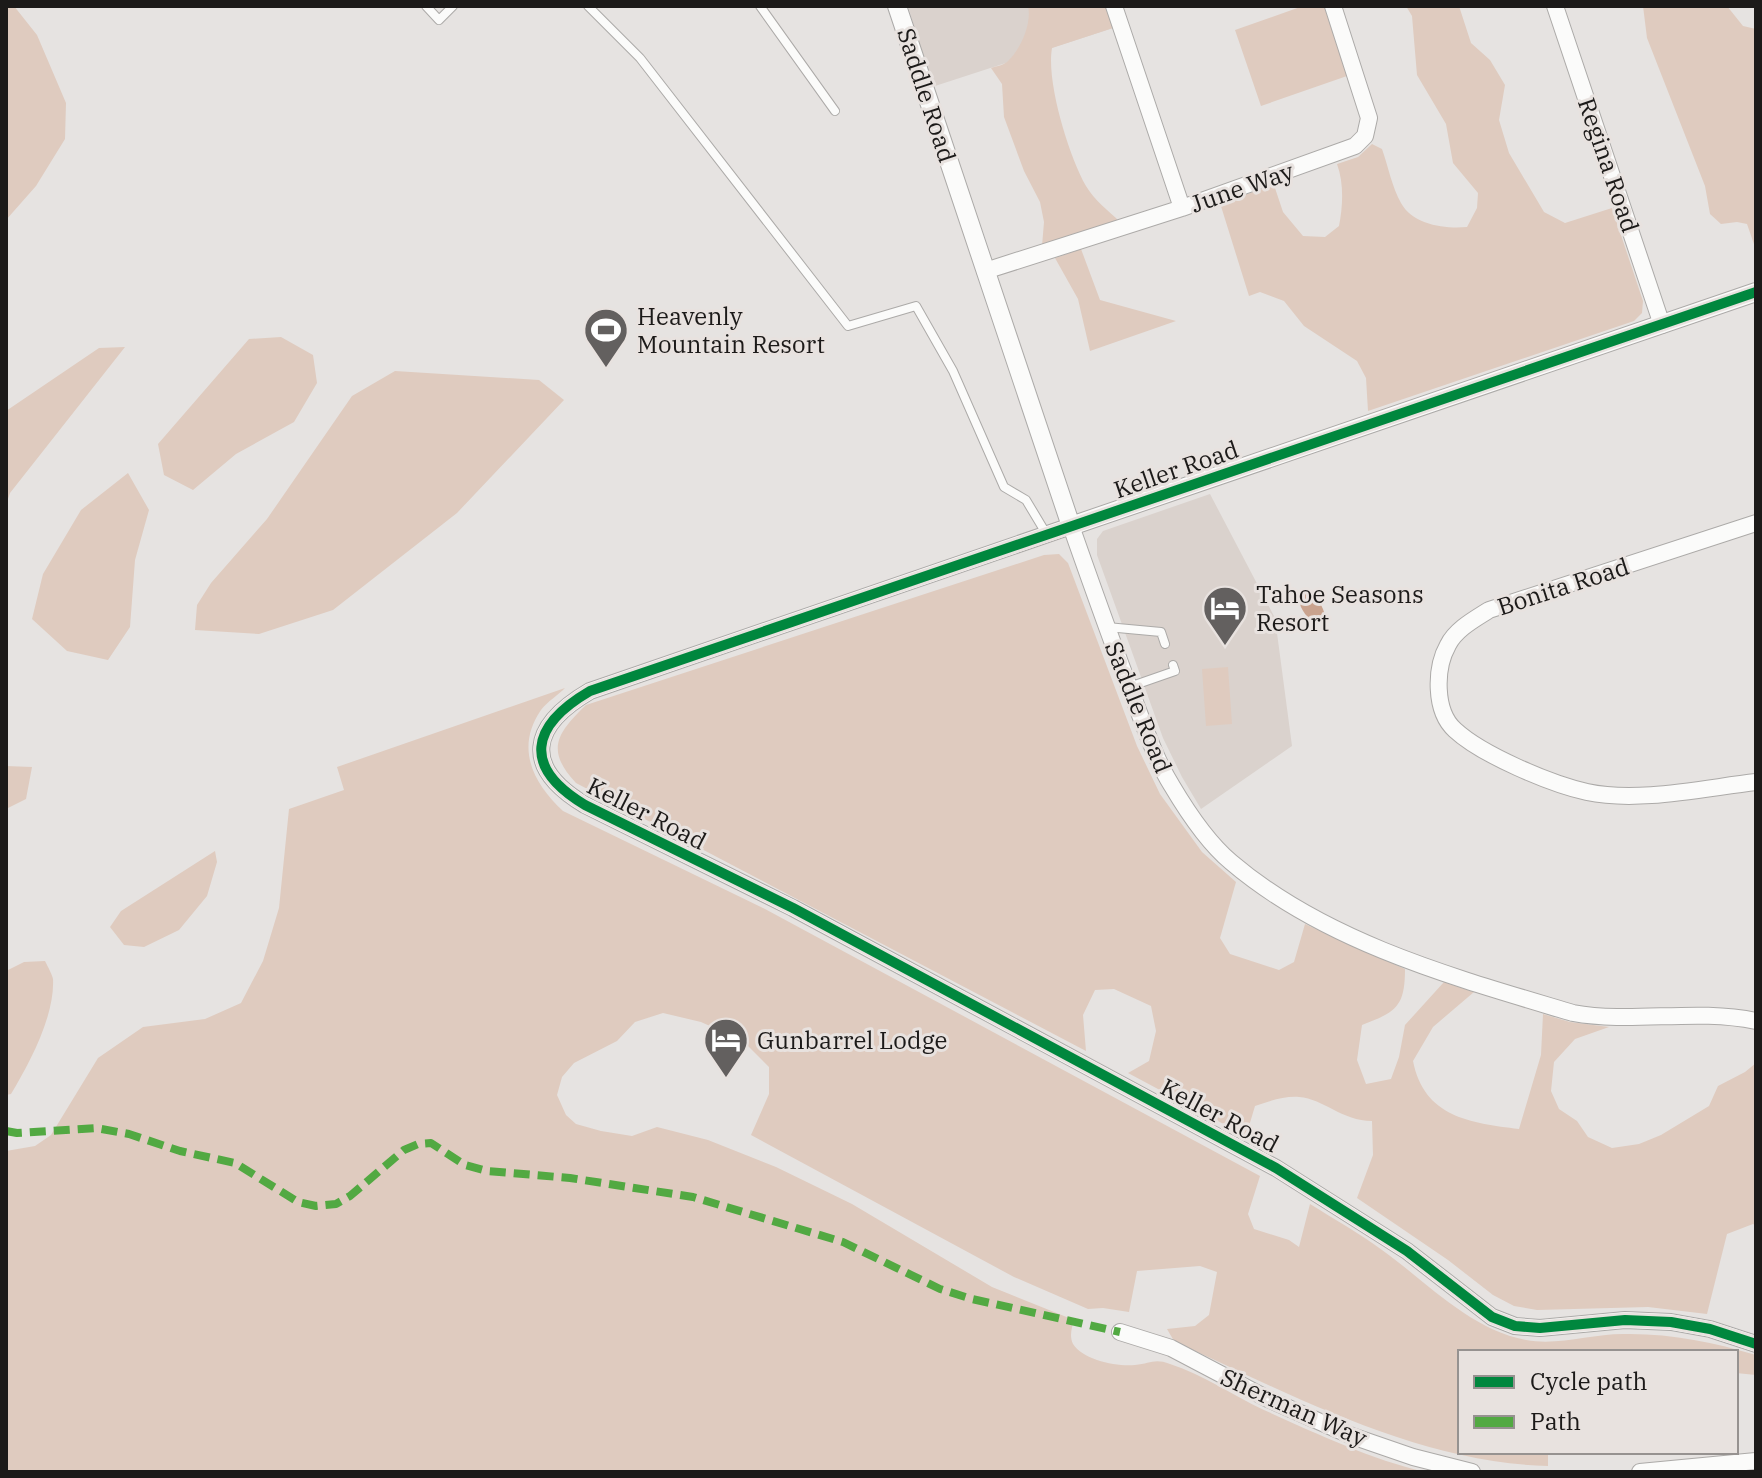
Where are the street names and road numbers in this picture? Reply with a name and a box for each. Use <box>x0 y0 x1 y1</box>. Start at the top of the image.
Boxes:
street label: Saddle Road <box>890 24 964 166</box>
street label: Regina Road <box>1571 93 1647 237</box>
street label: June Way <box>1186 154 1298 220</box>
street label: Keller Road <box>1109 433 1243 505</box>
street label: Bonita Road <box>1493 550 1633 622</box>
street label: Saddle Road <box>1098 636 1180 778</box>
street label: Keller Road <box>582 769 712 857</box>
street label: Keller Road <box>1155 1070 1285 1160</box>
street label: Sherman Way <box>1216 1360 1372 1454</box>

